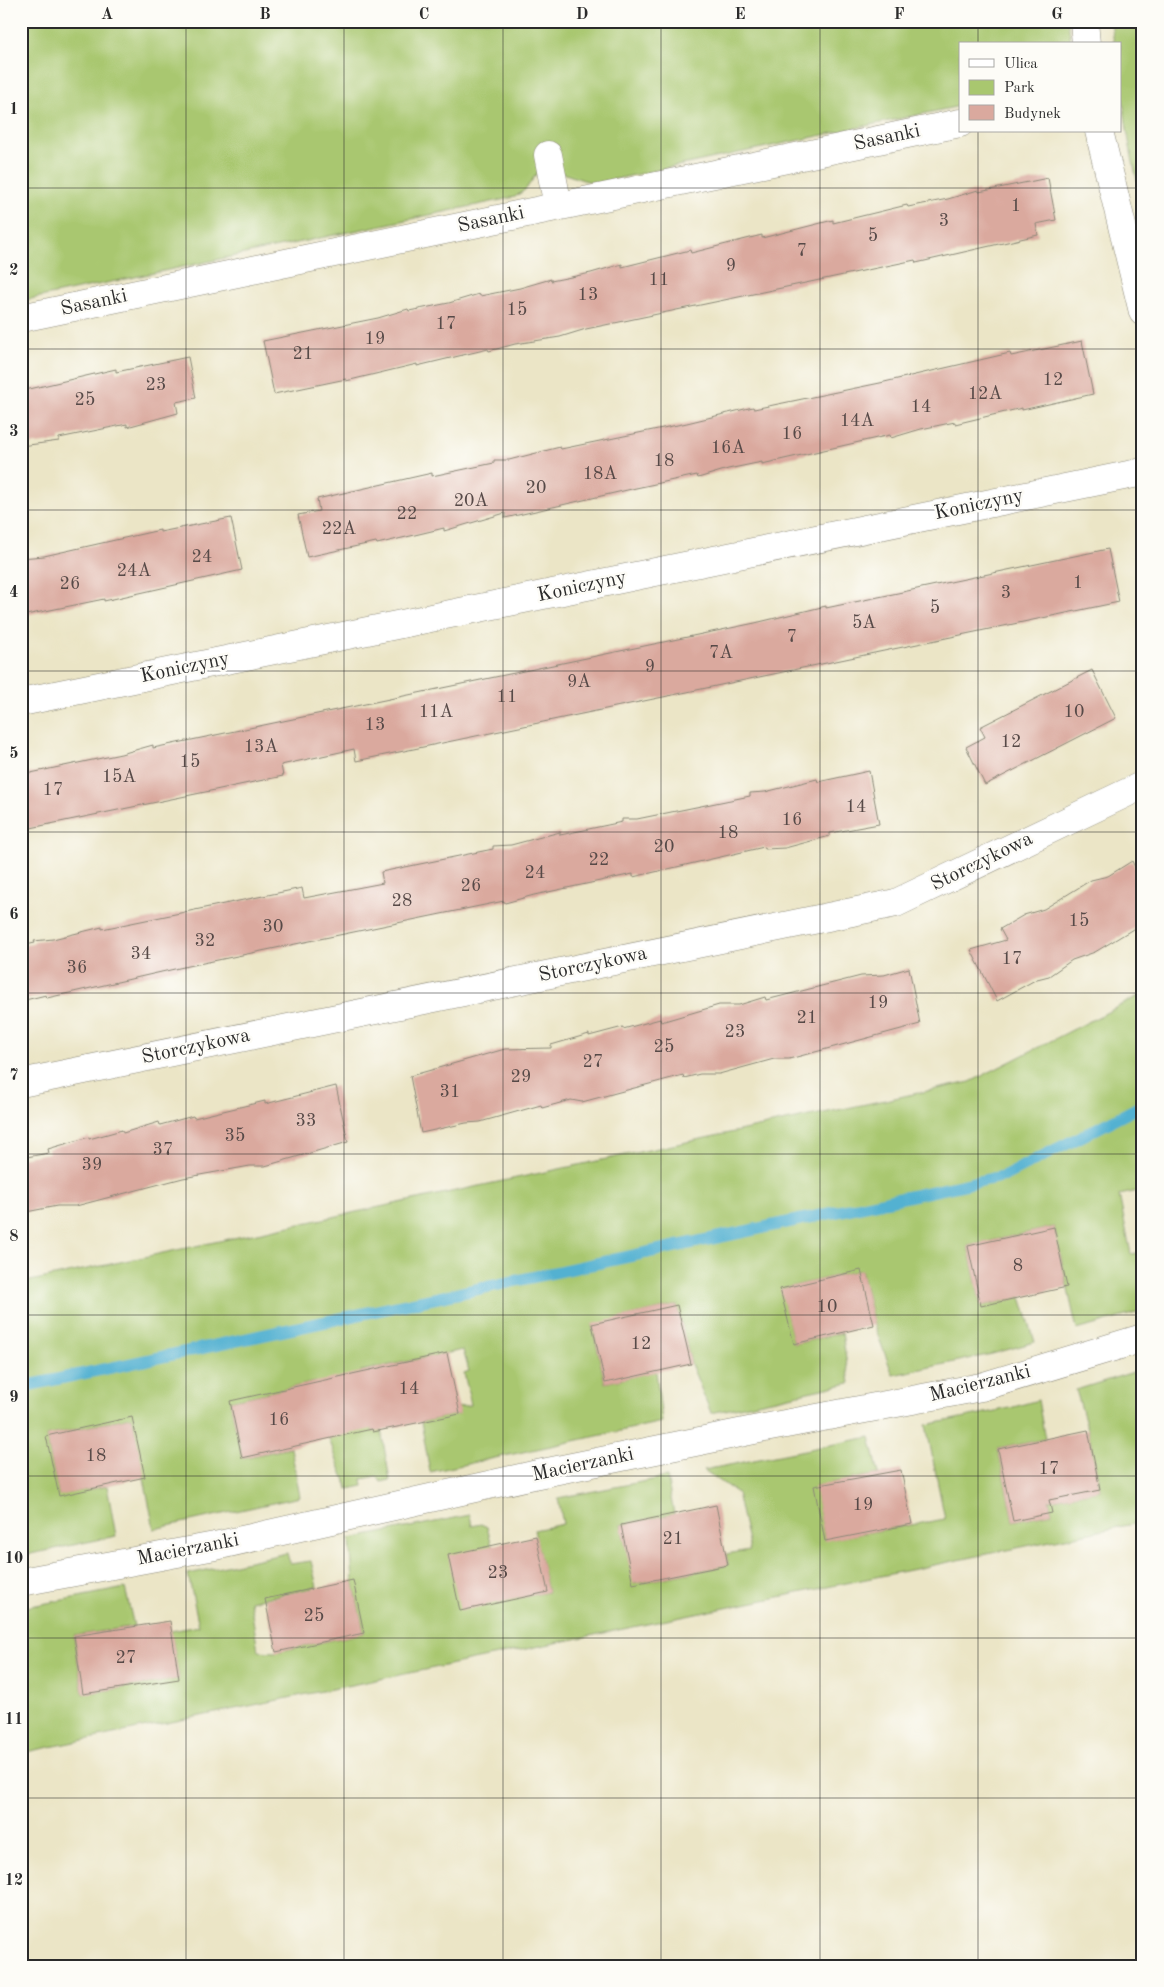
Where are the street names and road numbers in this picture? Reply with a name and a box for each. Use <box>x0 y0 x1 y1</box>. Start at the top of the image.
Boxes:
street label: Sasanki <box>852 121 922 155</box>
street label: Sasanki <box>456 203 526 237</box>
street label: Sasanki <box>59 286 129 320</box>
street label: Koniczyny <box>933 486 1026 524</box>
street label: Koniczyny <box>536 568 629 606</box>
street label: Koniczyny <box>139 649 232 687</box>
street label: Storczykowa <box>928 829 1036 895</box>
street label: Storczykowa <box>537 944 649 986</box>
street label: Storczykowa <box>140 1026 252 1068</box>
street label: Macierzanki <box>927 1362 1033 1406</box>
street label: Macierzanki <box>530 1444 636 1486</box>
street label: Macierzanki <box>135 1530 241 1570</box>

